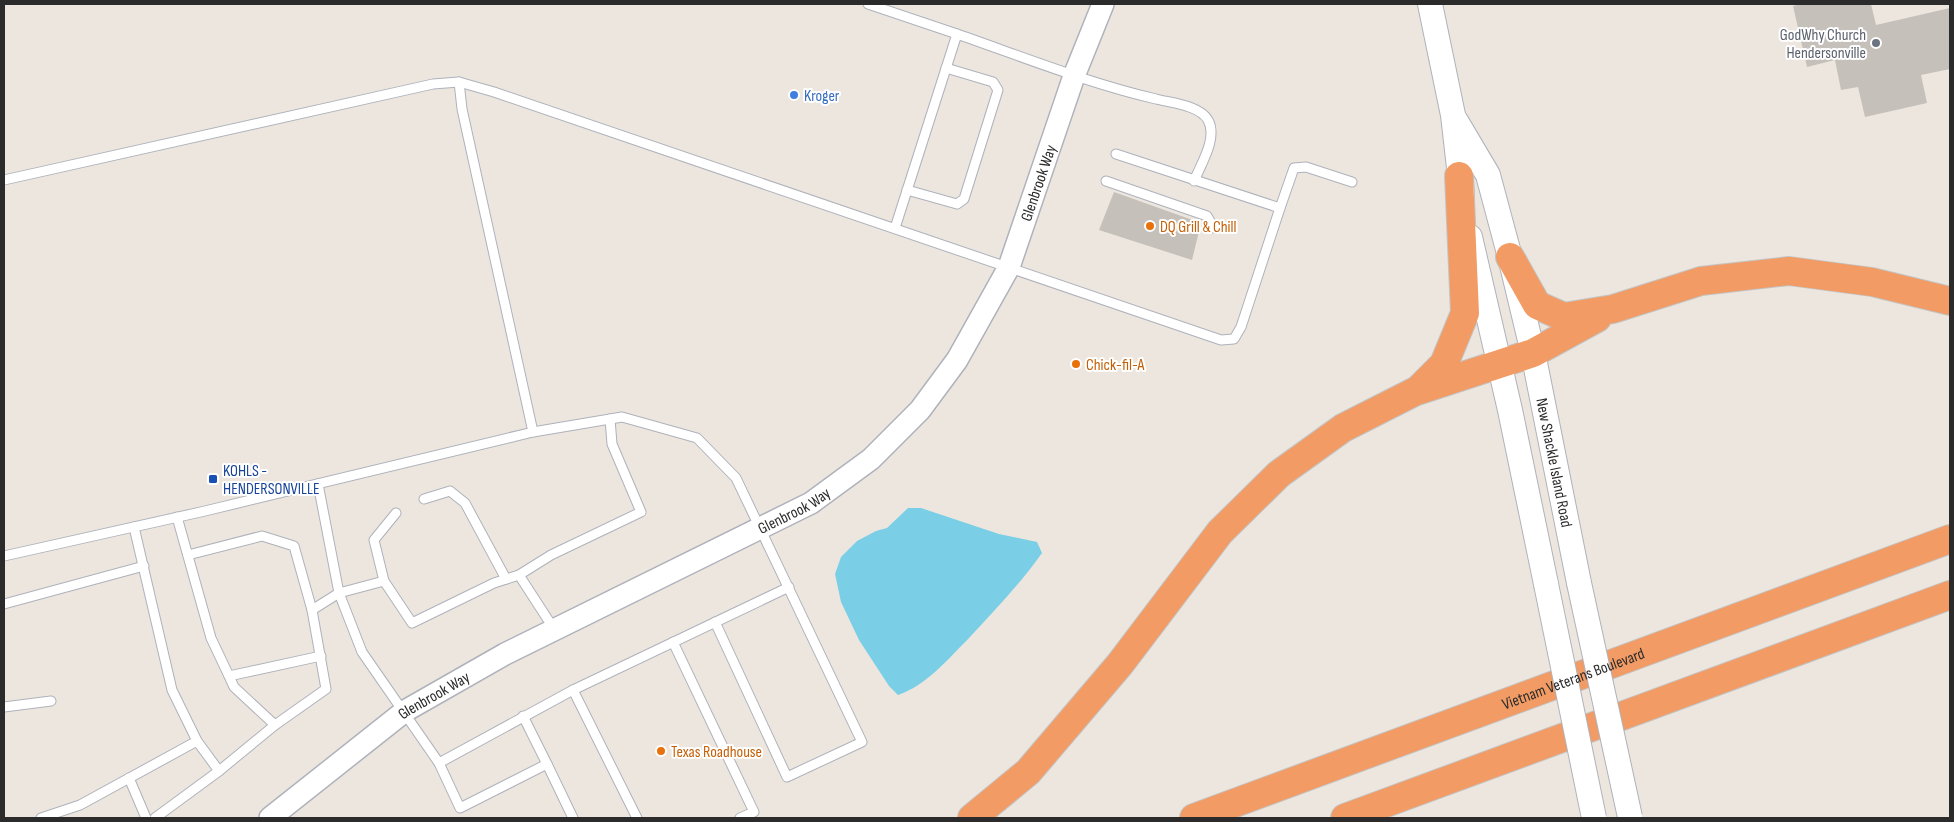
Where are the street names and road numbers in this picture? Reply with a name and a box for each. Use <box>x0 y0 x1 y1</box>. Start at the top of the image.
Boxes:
street label: Glenbrook Way <box>1017 143 1061 224</box>
street label: New Shackle Island Road <box>1531 396 1576 529</box>
street label: Glenbrook Way <box>755 484 835 539</box>
street label: Vietnam Veterans Boulevard <box>1500 645 1647 714</box>
street label: Glenbrook Way <box>395 668 473 724</box>

